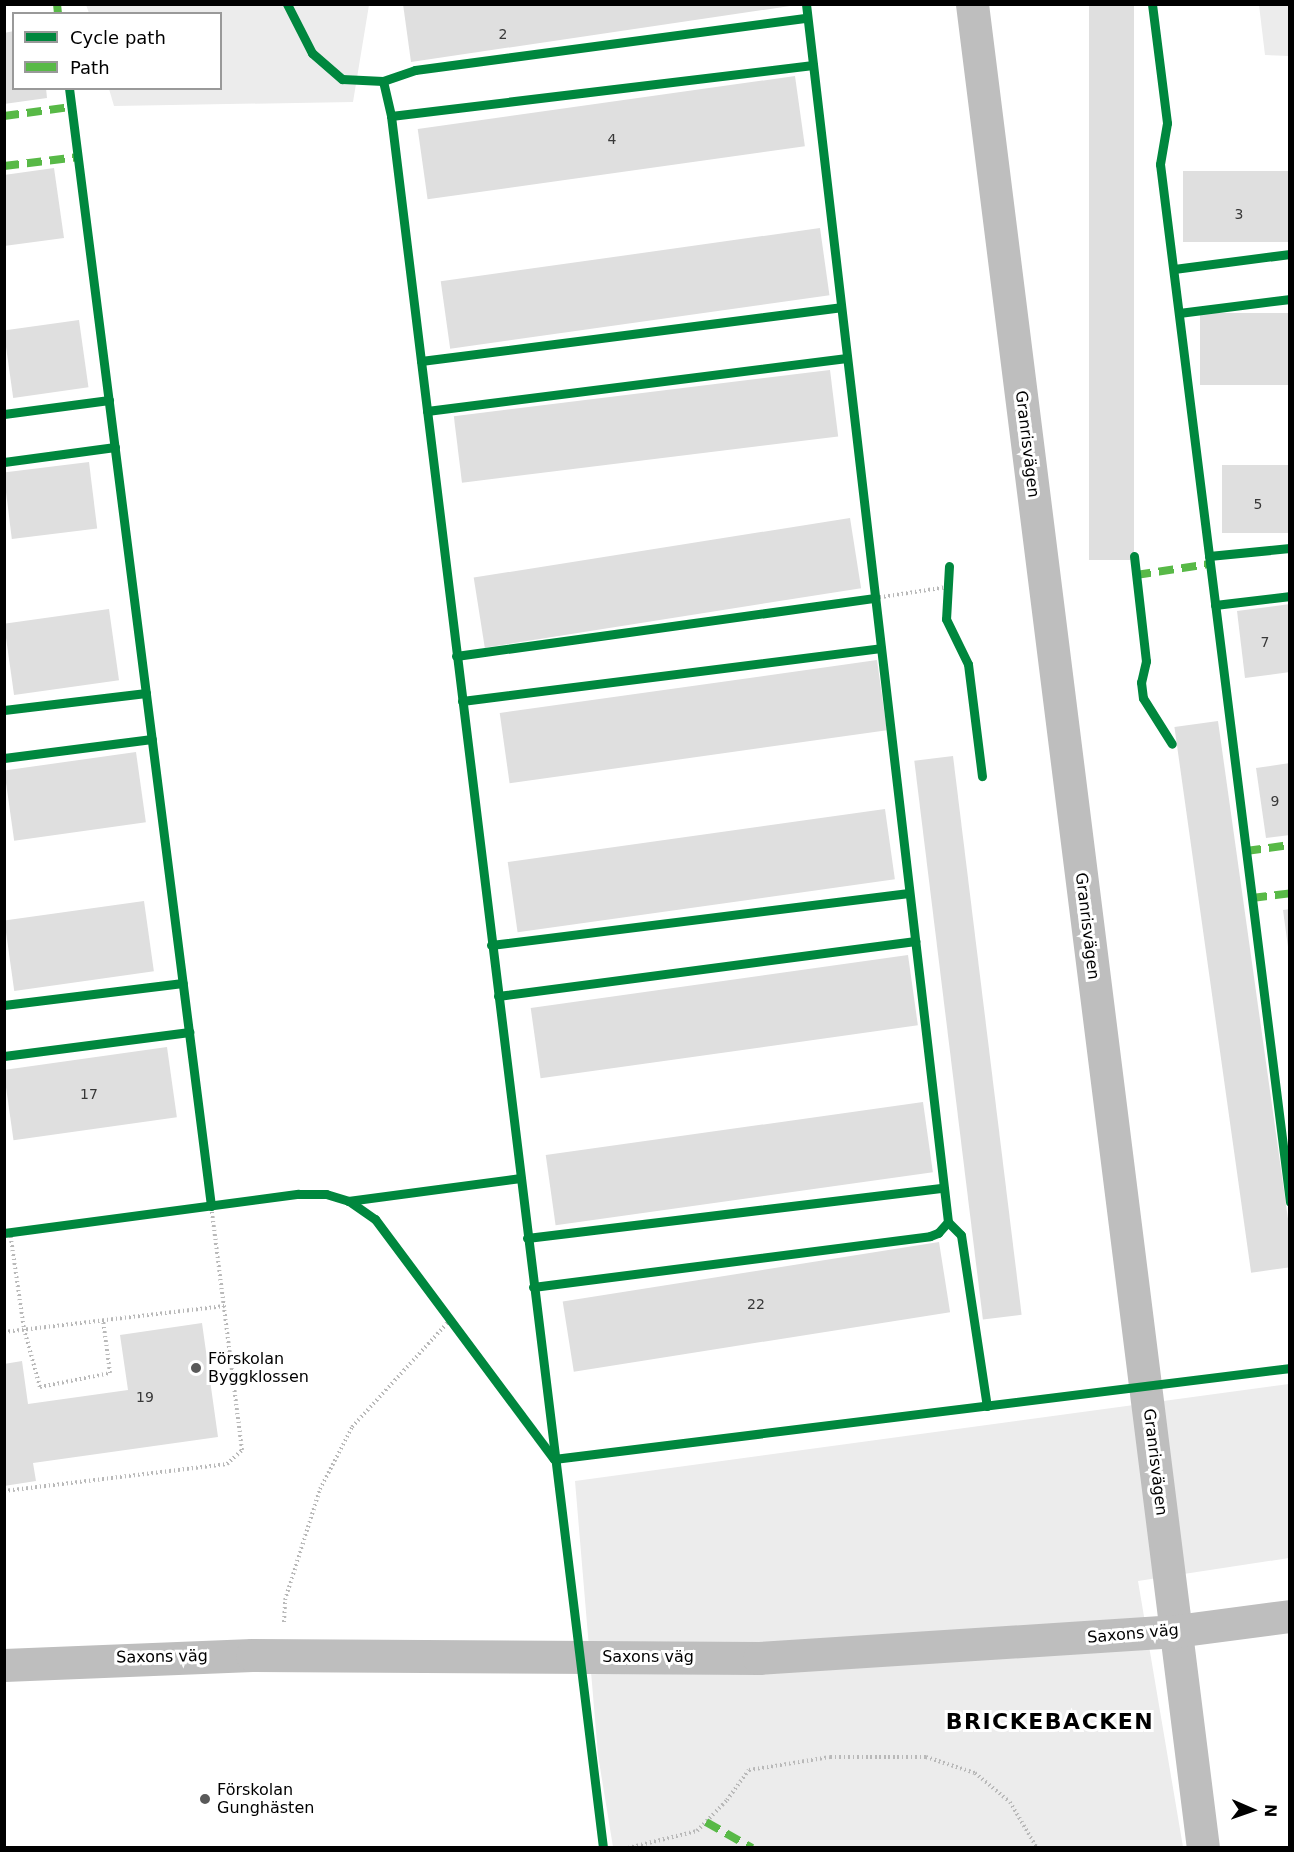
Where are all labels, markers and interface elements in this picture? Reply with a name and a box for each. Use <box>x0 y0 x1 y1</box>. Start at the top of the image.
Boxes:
legend <box>12 12 222 90</box>
house number: 2 <box>499 26 507 42</box>
text: Cycle path <box>70 27 166 48</box>
text: Path <box>70 57 110 78</box>
house number: 4 <box>608 131 616 147</box>
house number: 3 <box>1235 206 1243 222</box>
street label: Granrisvägen <box>1011 389 1043 499</box>
house number: 5 <box>1254 496 1262 512</box>
house number: 7 <box>1261 634 1269 650</box>
house number: 9 <box>1271 793 1279 809</box>
street label: Granrisvägen <box>1071 871 1103 981</box>
house number: 17 <box>80 1086 98 1102</box>
house number: 22 <box>747 1296 765 1312</box>
place label: Förskolan Byggklossen <box>208 1349 309 1387</box>
marker: Förskolan Byggklossen <box>189 1361 203 1375</box>
house number: 19 <box>136 1389 154 1405</box>
street label: Granrisvägen <box>1139 1407 1171 1517</box>
street label: Saxons väg <box>1086 1620 1180 1648</box>
street label: Saxons väg <box>116 1647 208 1667</box>
street label: Saxons väg <box>602 1647 694 1667</box>
district label: BRICKEBACKEN <box>946 1709 1154 1735</box>
place label: Förskolan Gunghästen <box>217 1780 314 1818</box>
north arrow <box>1222 1780 1282 1840</box>
marker: Förskolan Gunghästen <box>198 1792 212 1806</box>
text: N <box>1261 1804 1280 1818</box>

